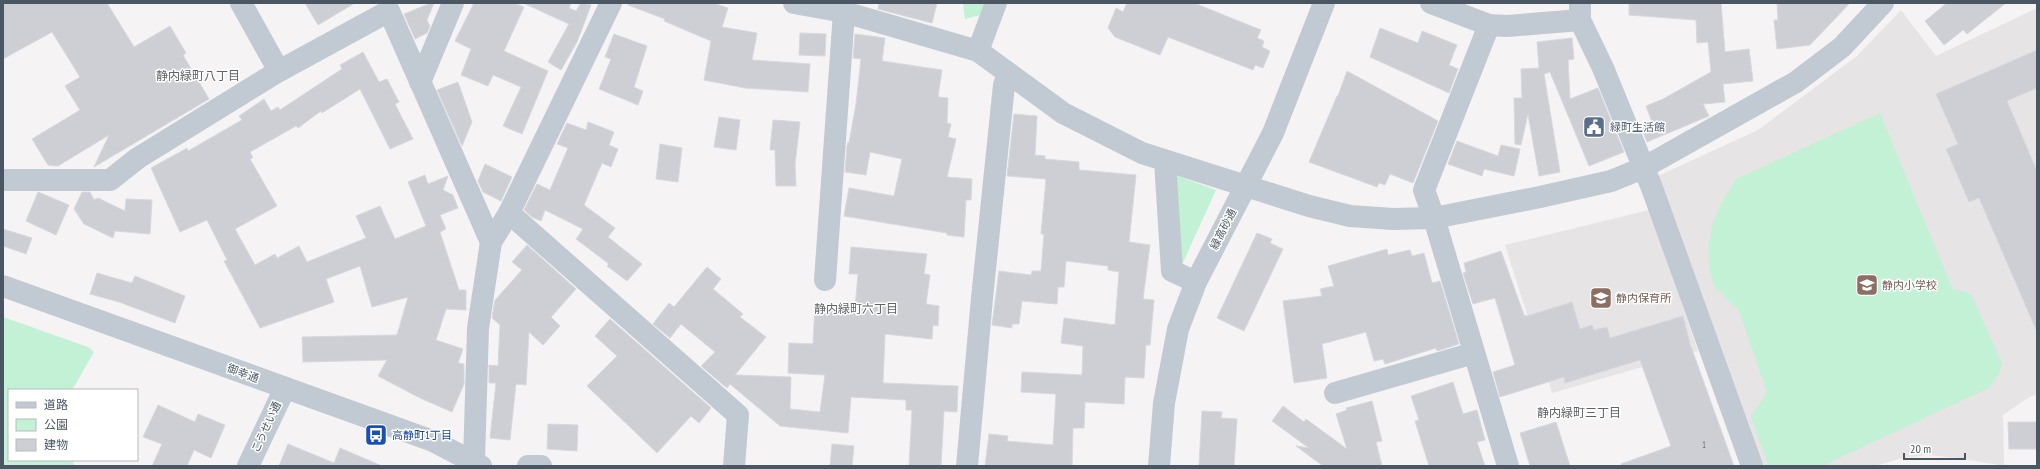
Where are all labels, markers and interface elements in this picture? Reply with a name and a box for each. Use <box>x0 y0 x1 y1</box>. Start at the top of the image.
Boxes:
district label: 静内緑町八丁目 <box>156 68 240 83</box>
public building icon: 緑町生活館 <box>1581 114 1607 140</box>
place label: 緑町生活館 <box>1610 120 1665 134</box>
street label: 緑高砂通 <box>1207 206 1239 252</box>
school or university icon: 静内小学校 <box>1854 272 1880 298</box>
place label: 静内小学校 <box>1882 278 1937 292</box>
school or university icon: 静内保育所 <box>1588 285 1614 311</box>
place label: 静内保育所 <box>1616 291 1672 305</box>
district label: 静内緑町六丁目 <box>814 301 898 316</box>
street label: 御幸通 <box>224 360 261 385</box>
legend <box>8 389 138 461</box>
text: 道路 <box>44 397 68 412</box>
street label: こうせい通 <box>248 399 284 455</box>
district label: 静内緑町三丁目 <box>1537 405 1621 420</box>
text: 公園 <box>44 417 68 432</box>
bus stop icon: 高静町1丁目 <box>363 422 389 448</box>
place label: 高静町1丁目 <box>392 428 452 442</box>
scale bar <box>1904 435 1965 461</box>
text: 建物 <box>44 437 68 452</box>
house number: 1 <box>1702 439 1706 450</box>
text: 20 m <box>1910 441 1931 456</box>

